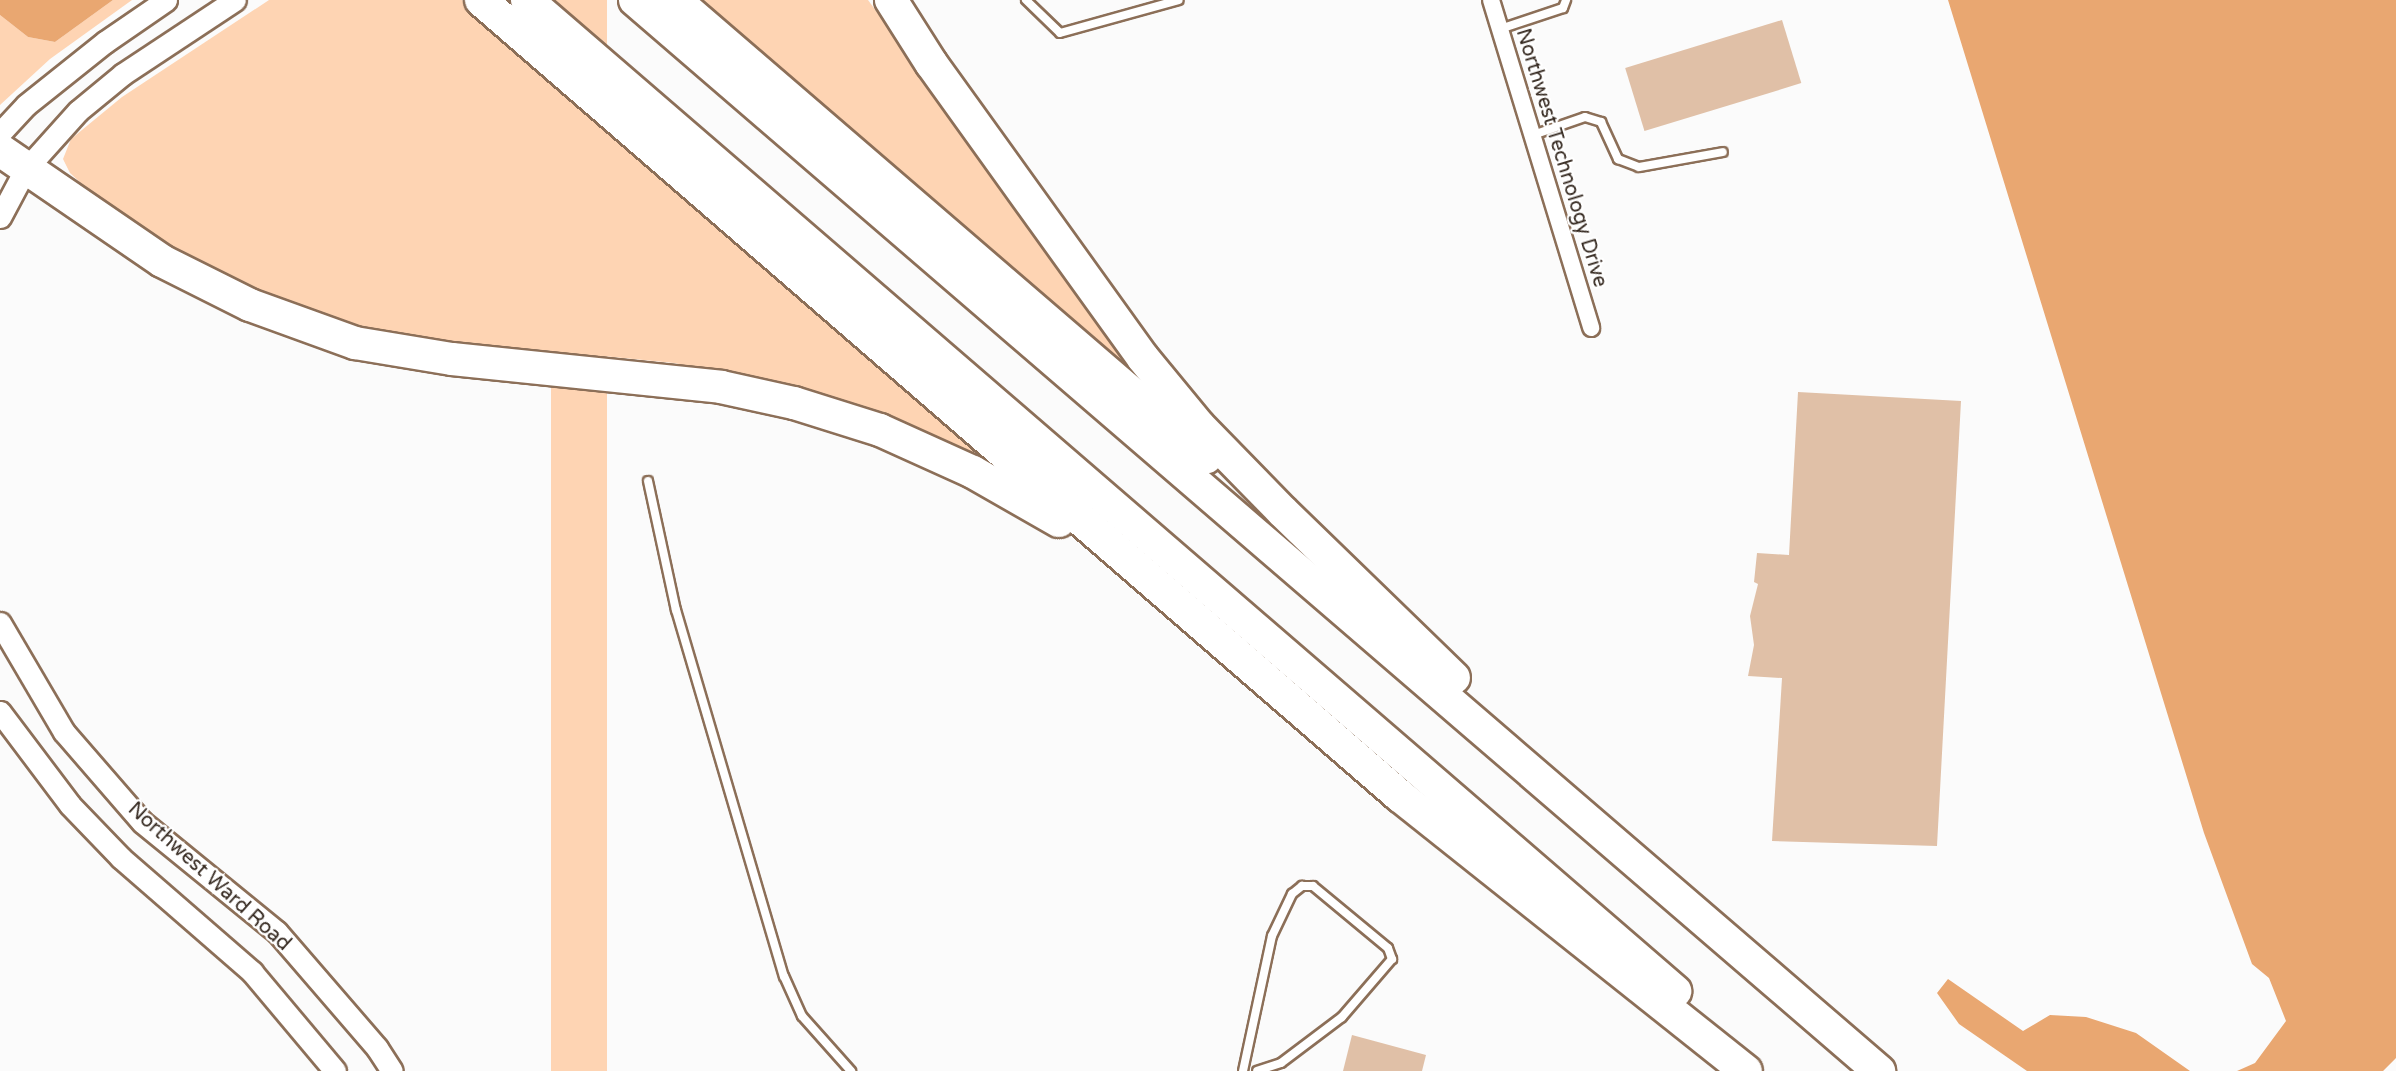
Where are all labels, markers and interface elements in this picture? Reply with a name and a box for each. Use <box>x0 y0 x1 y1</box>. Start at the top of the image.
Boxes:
street label: Northwest Technology Drive <box>1510 26 1612 290</box>
street label: Northwest Ward Road <box>123 798 295 956</box>

